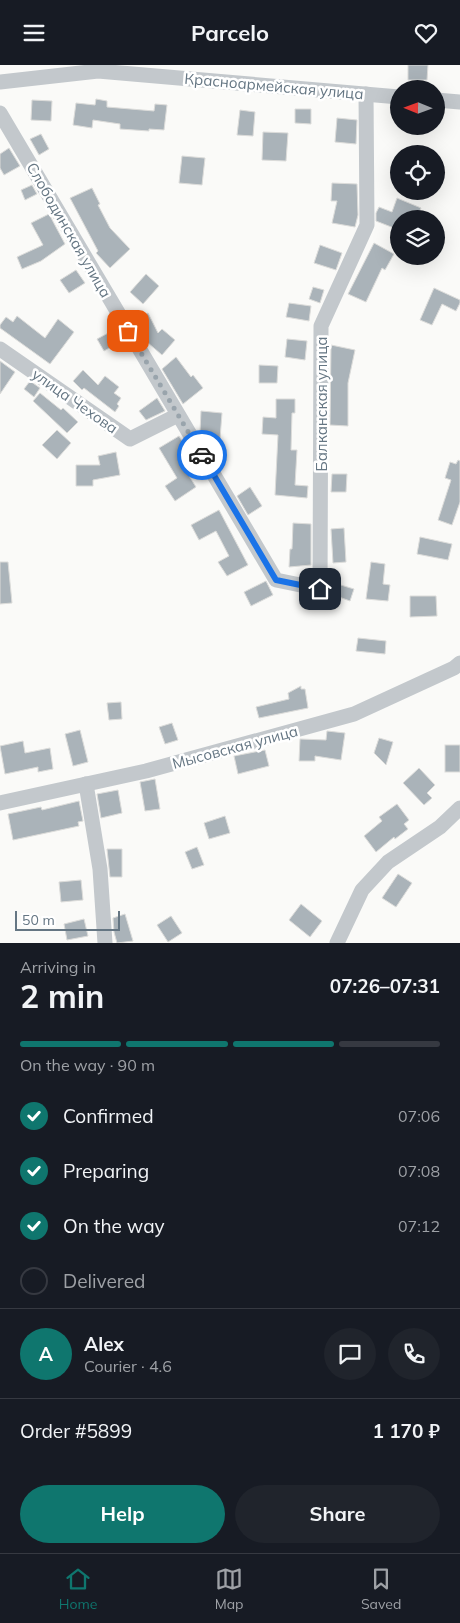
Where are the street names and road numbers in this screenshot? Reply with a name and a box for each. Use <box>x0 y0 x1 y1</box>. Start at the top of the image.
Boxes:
street label: Красноармейская улица <box>184 69 364 103</box>
street label: Слободинская улица <box>23 159 115 301</box>
street label: Балканская улица <box>312 337 331 471</box>
street label: улица Чехова <box>28 364 122 438</box>
street label: Мысовская улица <box>170 721 300 773</box>

